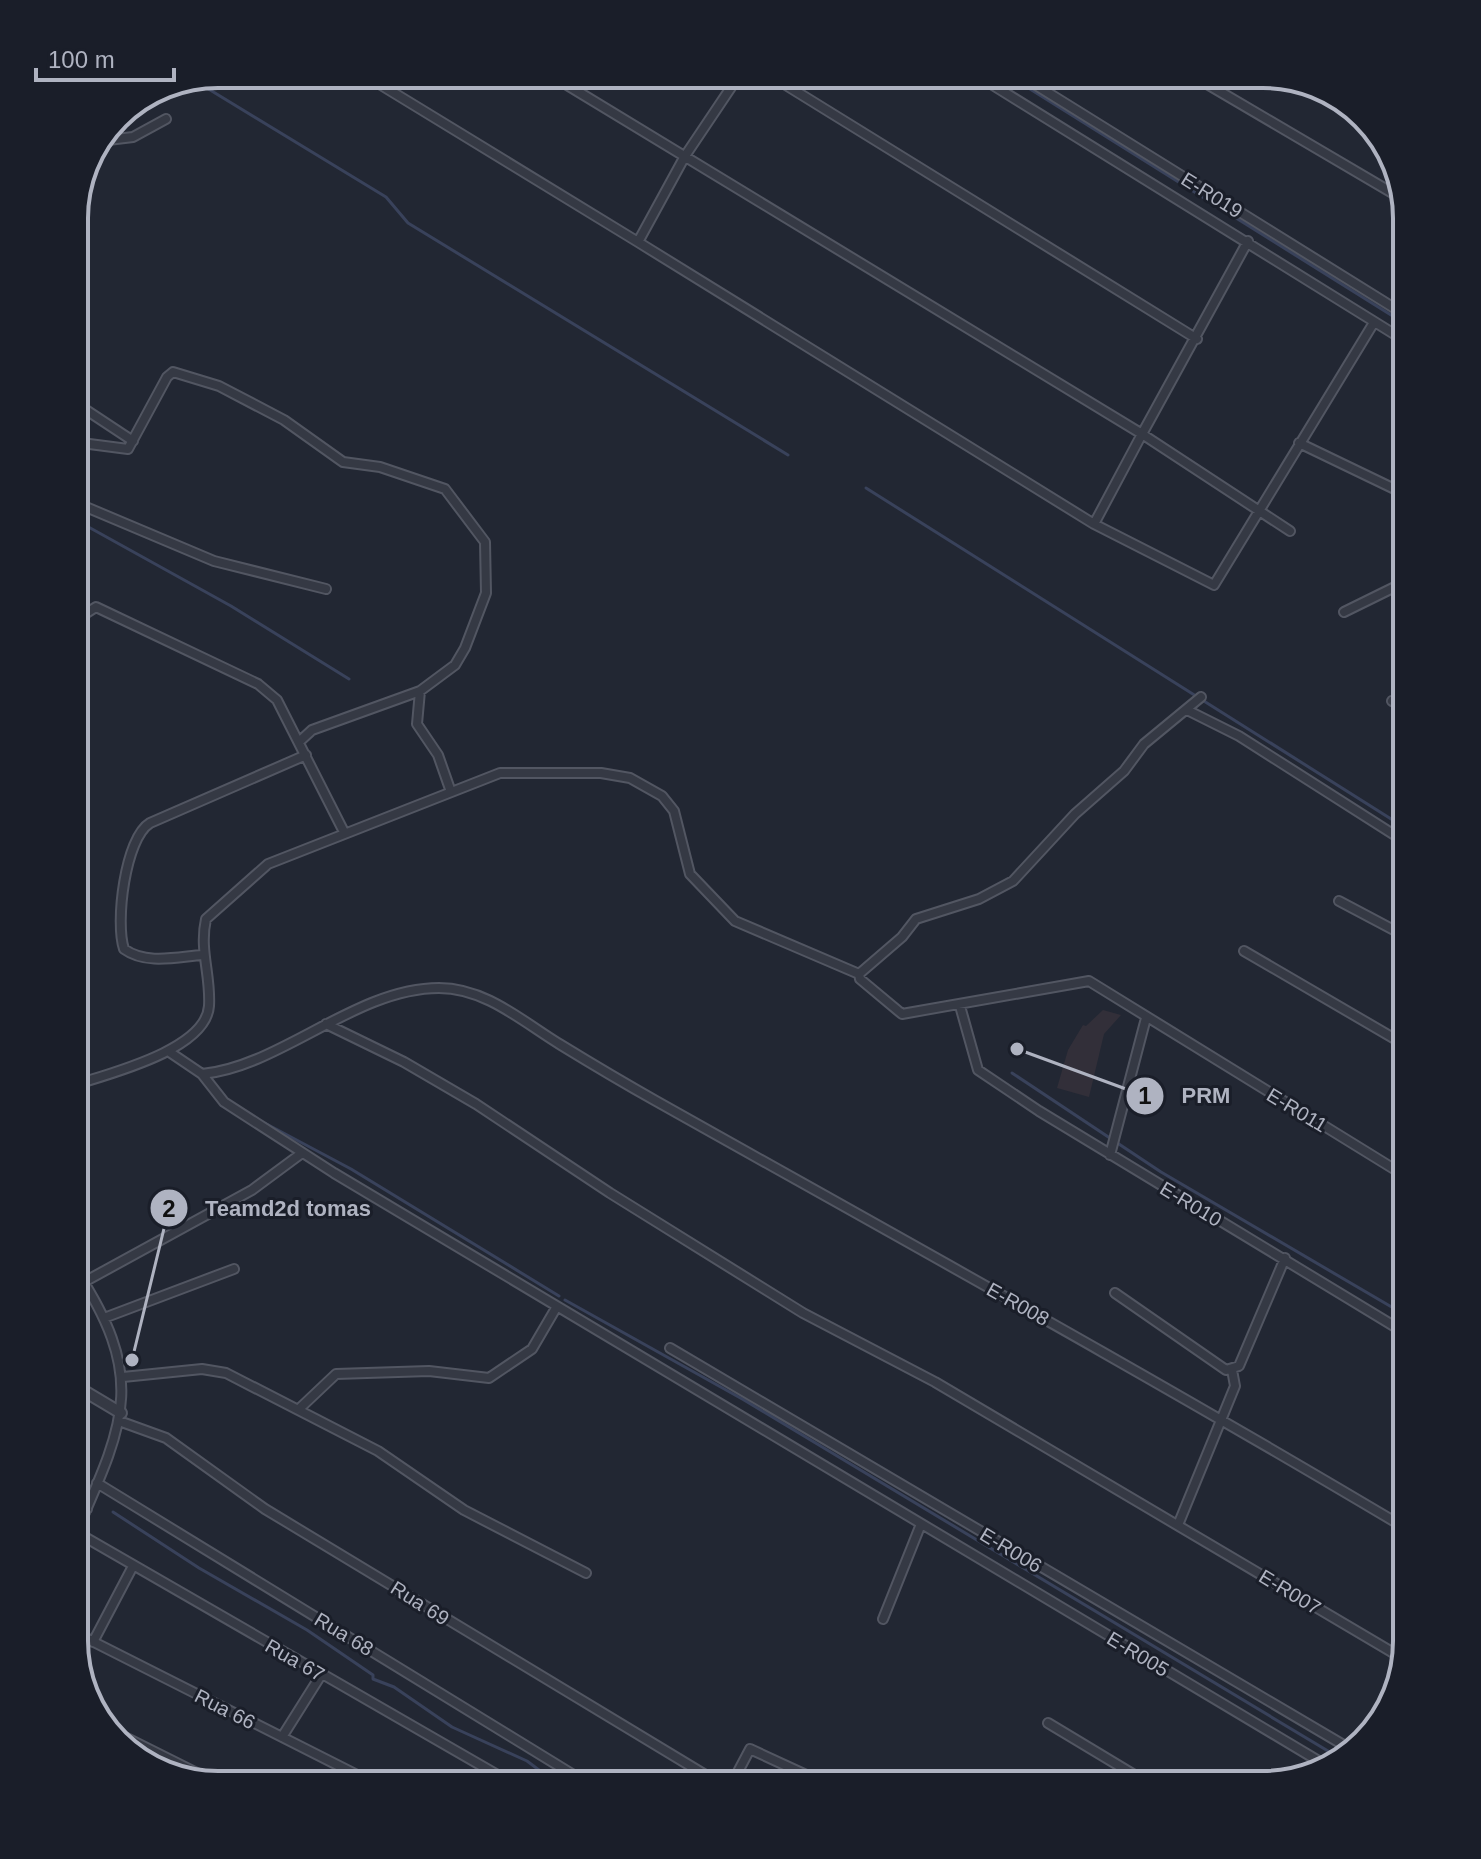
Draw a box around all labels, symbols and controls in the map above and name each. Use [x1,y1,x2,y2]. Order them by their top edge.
scale bar [36,32,174,82]
text: 100 m [48,46,115,73]
street label: E-R019 [1177,168,1247,222]
callout: PRM [1125,1073,1246,1119]
text: 1 [1138,1082,1152,1109]
text: PRM [1182,1083,1230,1108]
street label: E-R011 [1263,1083,1331,1137]
street label: E-R010 [1156,1177,1226,1231]
callout: Teamd2d tomas [149,1185,387,1231]
text: 2 [162,1195,176,1222]
text: Teamd2d tomas [205,1196,371,1221]
street label: E-R008 [983,1278,1053,1330]
street label: E-R006 [976,1523,1046,1577]
street label: E-R007 [1255,1565,1325,1619]
street label: Rua 69 [387,1577,453,1629]
street label: Rua 68 [311,1608,377,1660]
street label: E-R005 [1103,1627,1173,1681]
street label: Rua 67 [262,1634,328,1686]
street label: Rua 66 [191,1685,259,1733]

